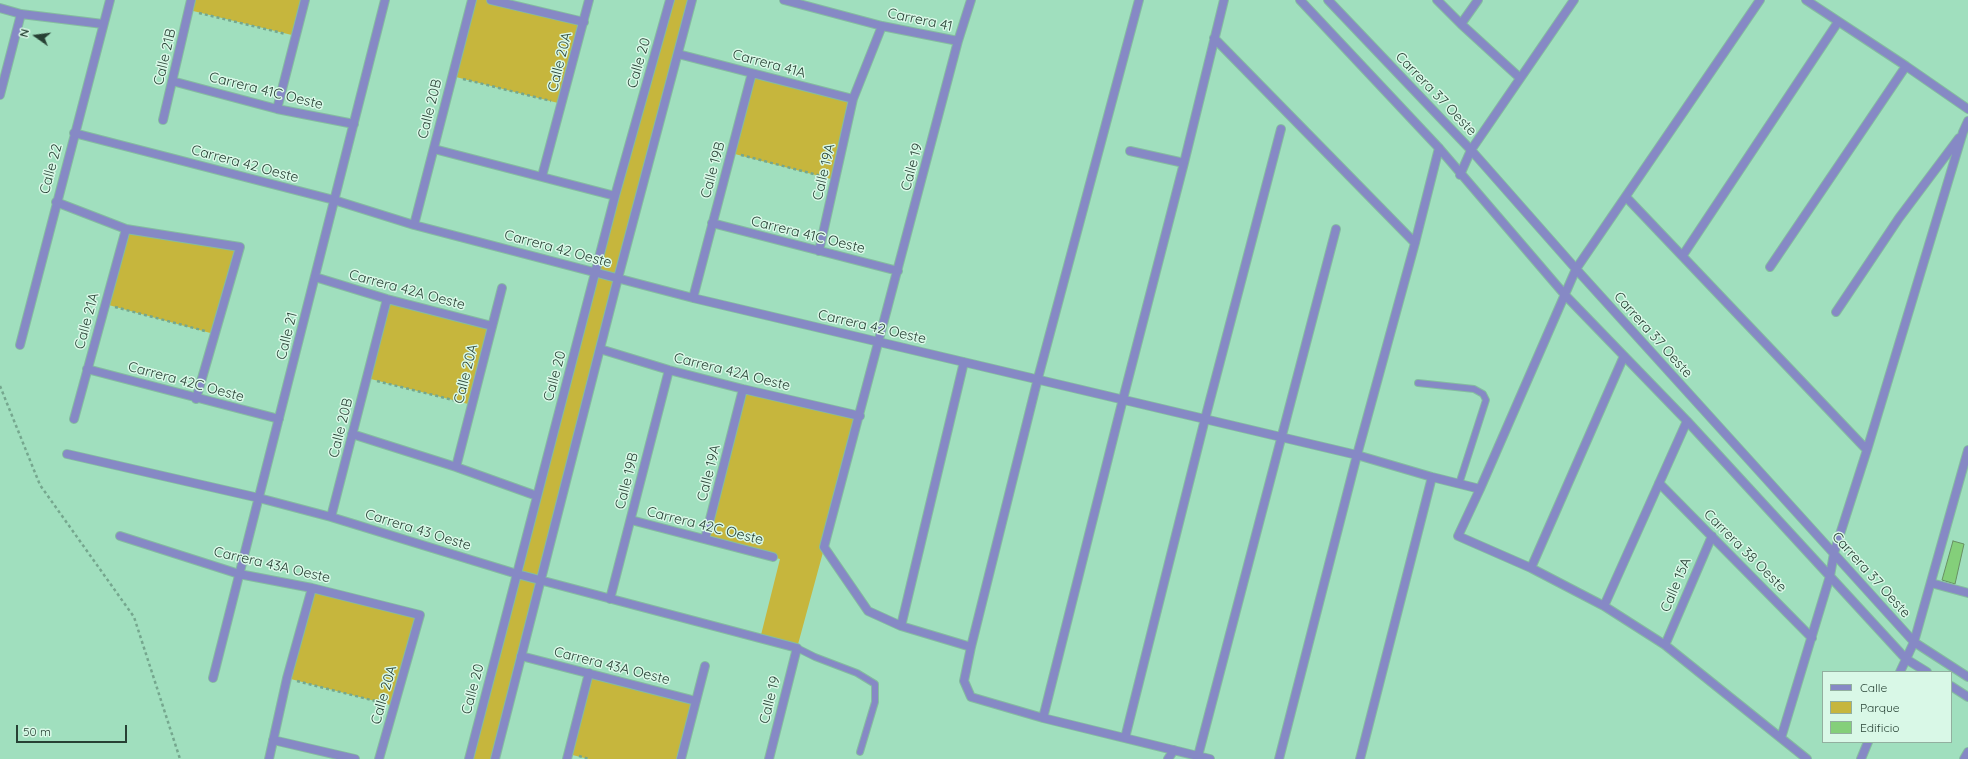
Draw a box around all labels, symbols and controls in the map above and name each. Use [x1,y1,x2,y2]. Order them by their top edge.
street label: Carrera 41 [886,5,954,35]
north arrow [16,16,56,56]
text: N [17,27,32,39]
street label: Calle 21B [150,27,180,87]
street label: Calle 20A [545,31,575,93]
street label: Calle 20 [624,36,654,90]
street label: Carrera 41A [731,46,807,82]
street label: Carrera 37 Oeste [1392,49,1480,139]
street label: Carrera 41C Oeste [207,69,325,113]
street label: Calle 20B [414,77,446,141]
street label: Calle 19B [697,140,729,200]
street label: Calle 19 [898,141,926,193]
street label: Calle 22 [36,142,66,196]
street label: Carrera 42 Oeste [190,142,300,186]
street label: Calle 19A [809,142,839,202]
street label: Carrera 41C Oeste [749,213,867,257]
street label: Carrera 42 Oeste [503,227,613,271]
street label: Carrera 42A Oeste [347,266,467,314]
street label: Carrera 37 Oeste [1610,289,1696,381]
street label: Calle 21A [71,291,103,351]
street label: Carrera 42 Oeste [816,306,928,348]
street label: Calle 21 [273,310,301,362]
street label: Calle 20A [451,343,481,405]
street label: Calle 20 [540,349,570,403]
street label: Carrera 42A Oeste [672,349,792,395]
street label: Carrera 42C Oeste [126,358,246,406]
street label: Calle 20B [325,396,357,460]
street label: Calle 19A [694,443,724,503]
street label: Calle 19B [612,451,642,511]
street label: Carrera 42C Oeste [645,503,765,549]
street label: Carrera 43 Oeste [363,506,473,554]
street label: Carrera 38 Oeste [1700,506,1790,596]
street label: Carrera 37 Oeste [1828,529,1914,621]
street label: Carrera 43A Oeste [212,543,332,587]
street label: Calle 15A [1657,555,1695,615]
street label: Carrera 43A Oeste [552,643,672,689]
street label: Calle 20 [458,662,488,716]
street label: Calle 20A [368,663,400,727]
legend [1822,671,1952,743]
street label: Calle 19 [756,674,784,726]
text: Calle [1860,680,1887,695]
text: Parque [1860,700,1900,715]
scale bar [18,717,129,743]
text: Edificio [1860,720,1900,735]
text: 50 m [23,724,51,739]

